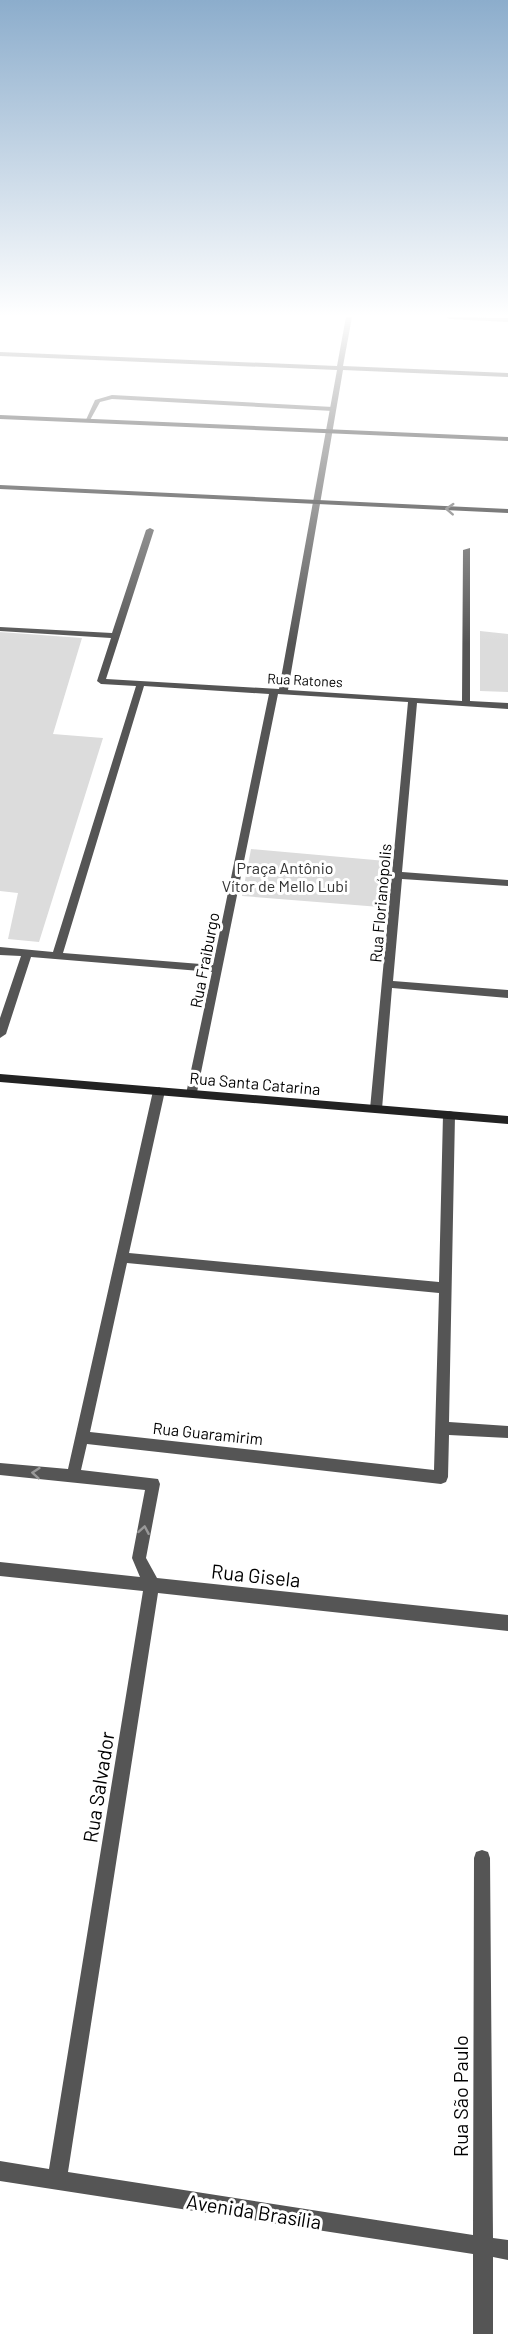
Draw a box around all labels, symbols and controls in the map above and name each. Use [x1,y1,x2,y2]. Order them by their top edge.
one-way arrow [445,502,454,515]
street label: Rua Ratones [267,670,344,690]
street label: Rua Florianópolis [365,843,395,963]
park label: Praça Antônio Vítor de Mello Lubi [222,858,348,895]
street label: Rua Fraiburgo [185,911,223,1009]
street label: Rua Santa Catarina [189,1068,321,1098]
street label: Rua Guaramirim [152,1418,264,1448]
one-way arrow [32,1467,41,1480]
one-way arrow [137,1525,150,1535]
street label: Rua Gisela [210,1558,302,1592]
street label: Rua Salvador [77,1730,119,1844]
street label: Rua São Paulo [448,2035,472,2157]
street label: Avenida Brasília [185,2188,323,2234]

